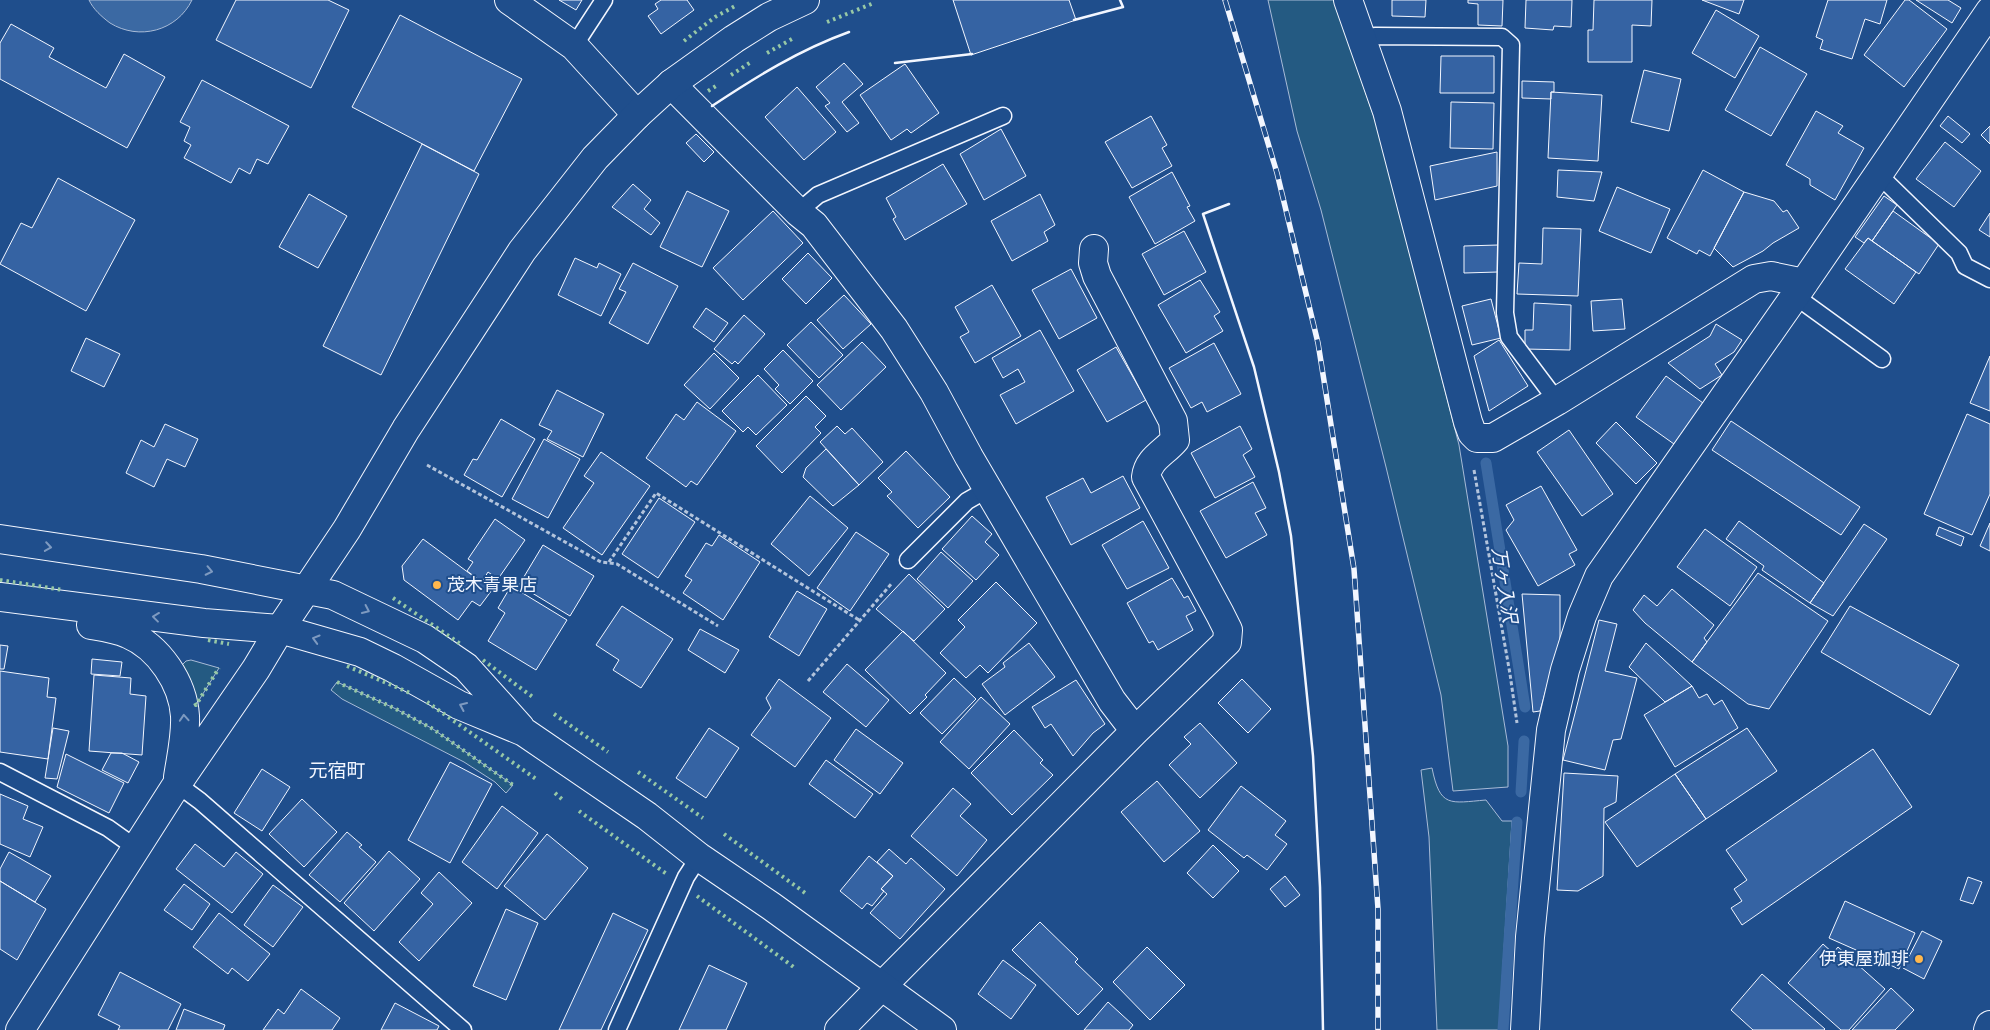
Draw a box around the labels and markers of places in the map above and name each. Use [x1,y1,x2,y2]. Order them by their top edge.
place label: 茂木青果店 [447,574,537,595]
marker: 茂木青果店 [431,579,443,591]
place label: 伊東屋珈琲 [1819,948,1909,969]
marker: 伊東屋珈琲 [1913,953,1925,965]

